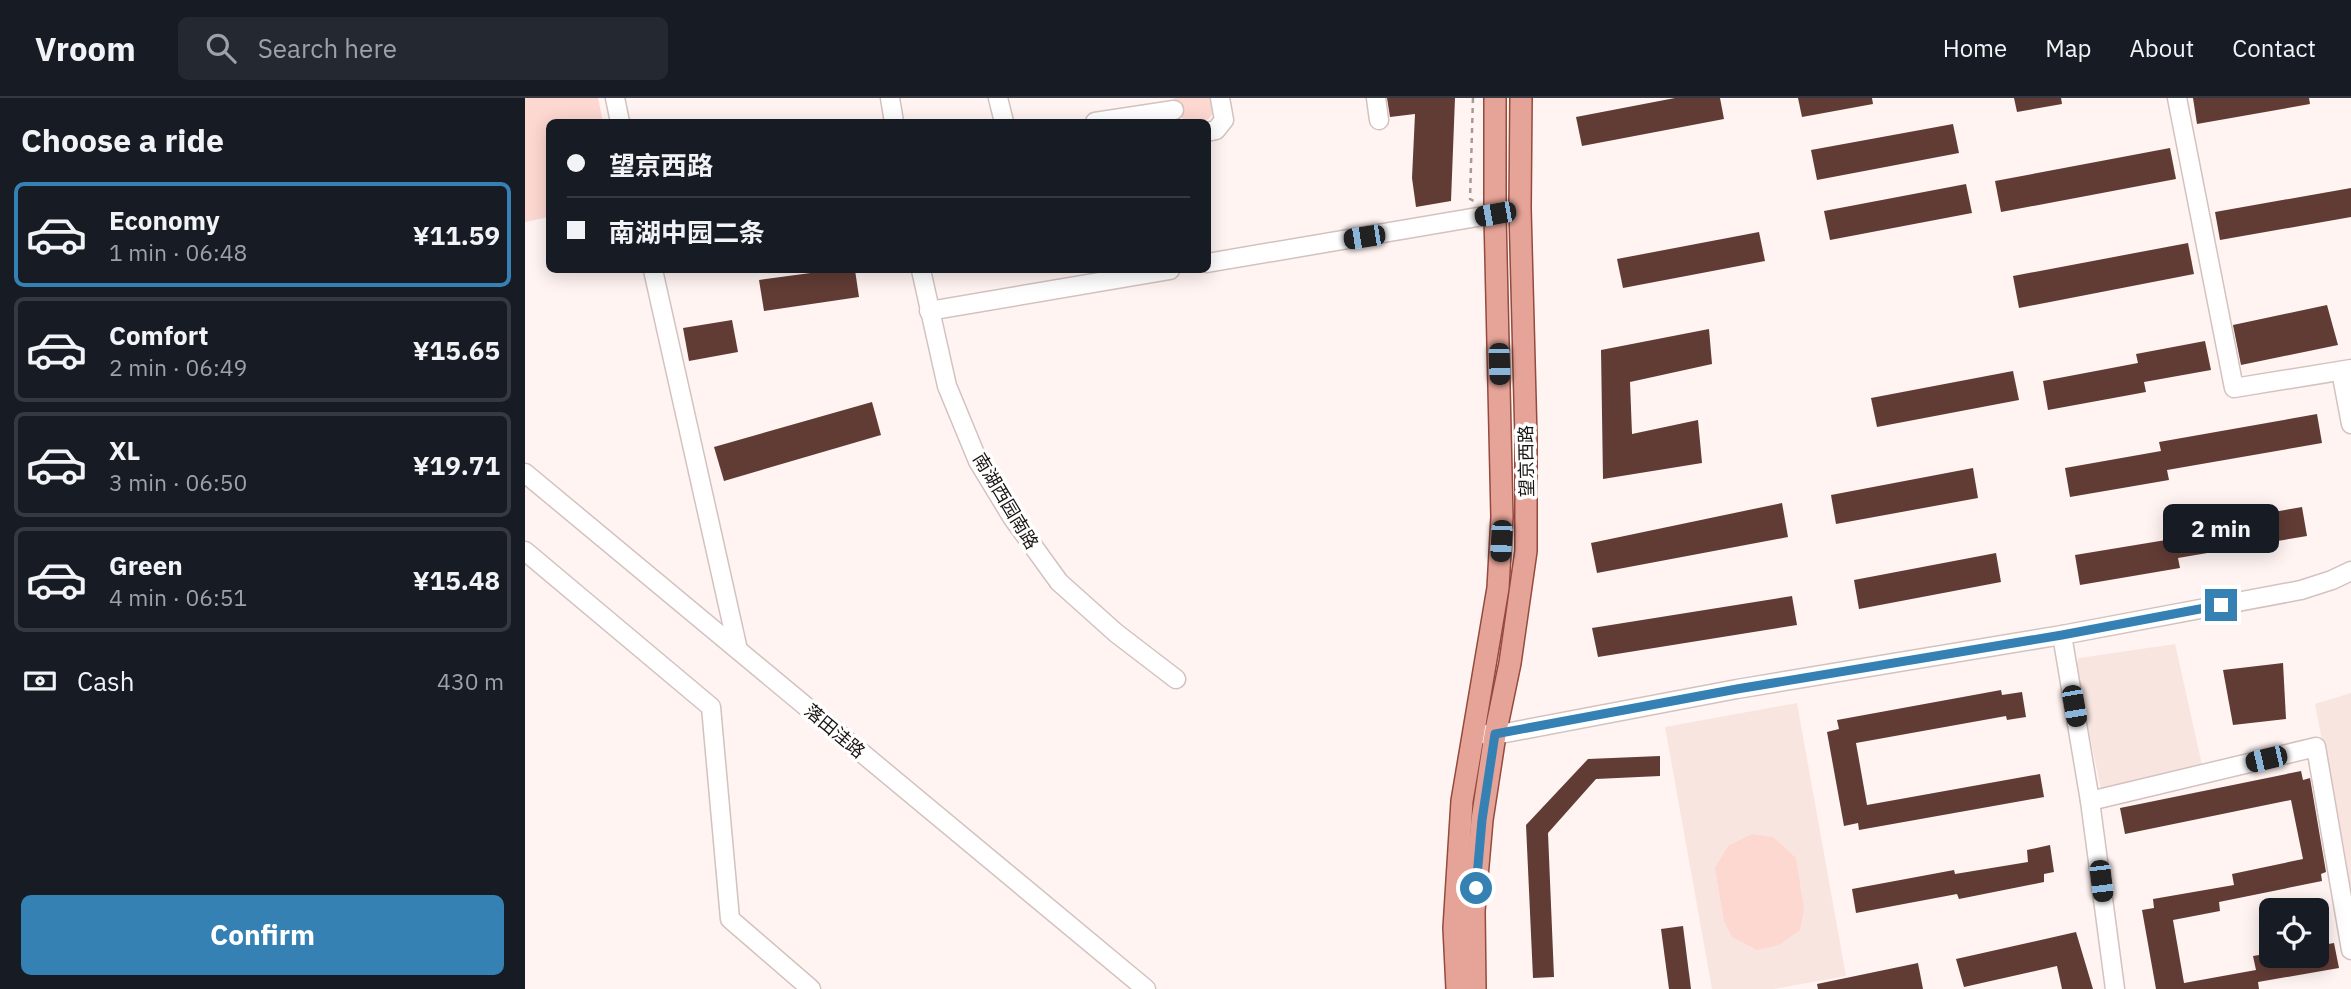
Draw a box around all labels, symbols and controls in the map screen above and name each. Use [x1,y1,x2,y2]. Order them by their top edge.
search box [178,17,668,80]
text: Vroom [35,27,136,70]
icon: search [202,29,240,67]
text: Search here [258,31,397,65]
text: Home [1943,32,2007,64]
text: Map [2045,32,2091,64]
text: About [2129,32,2194,64]
text: Contact [2232,32,2316,64]
text: Choose a ride [21,119,224,161]
text: 望京西路 [609,148,713,182]
car [1473,200,1518,228]
icon: car [25,203,88,266]
text: Economy [109,203,220,237]
text: 南湖中园二条 [609,215,765,249]
text: ¥11.59 [413,218,500,252]
car [1342,223,1387,251]
text: 1 min · 06:48 [109,237,247,267]
icon: car [25,318,88,381]
text: Comfort [109,318,208,352]
text: ¥15.65 [413,333,500,367]
car [1488,343,1511,385]
text: 2 min · 06:49 [109,352,247,382]
street label: 望京西路 [1514,425,1538,497]
icon: car [25,433,88,496]
text: XL [109,433,140,467]
text: ¥19.71 [413,448,500,482]
street label: 南湖西园南路 [968,449,1044,553]
text: 3 min · 06:50 [109,467,247,497]
callout: 2 min [2163,504,2279,552]
text: 2 min [2191,513,2251,543]
car [1490,519,1513,563]
icon: car [25,548,88,611]
text: Green [109,548,183,582]
text: ¥15.48 [413,563,500,597]
text: 4 min · 06:51 [109,582,247,612]
route end [2205,589,2237,621]
icon: cash [21,662,59,700]
text: Cash [77,664,134,698]
text: 430 m [437,666,504,696]
car [2061,683,2088,729]
street label: 落田洼路 [800,699,870,763]
car [2244,744,2289,774]
car [2089,859,2114,903]
route start [1460,872,1492,904]
button: Confirm [21,895,504,975]
map controls [2259,898,2329,968]
button: locate [2259,898,2329,968]

